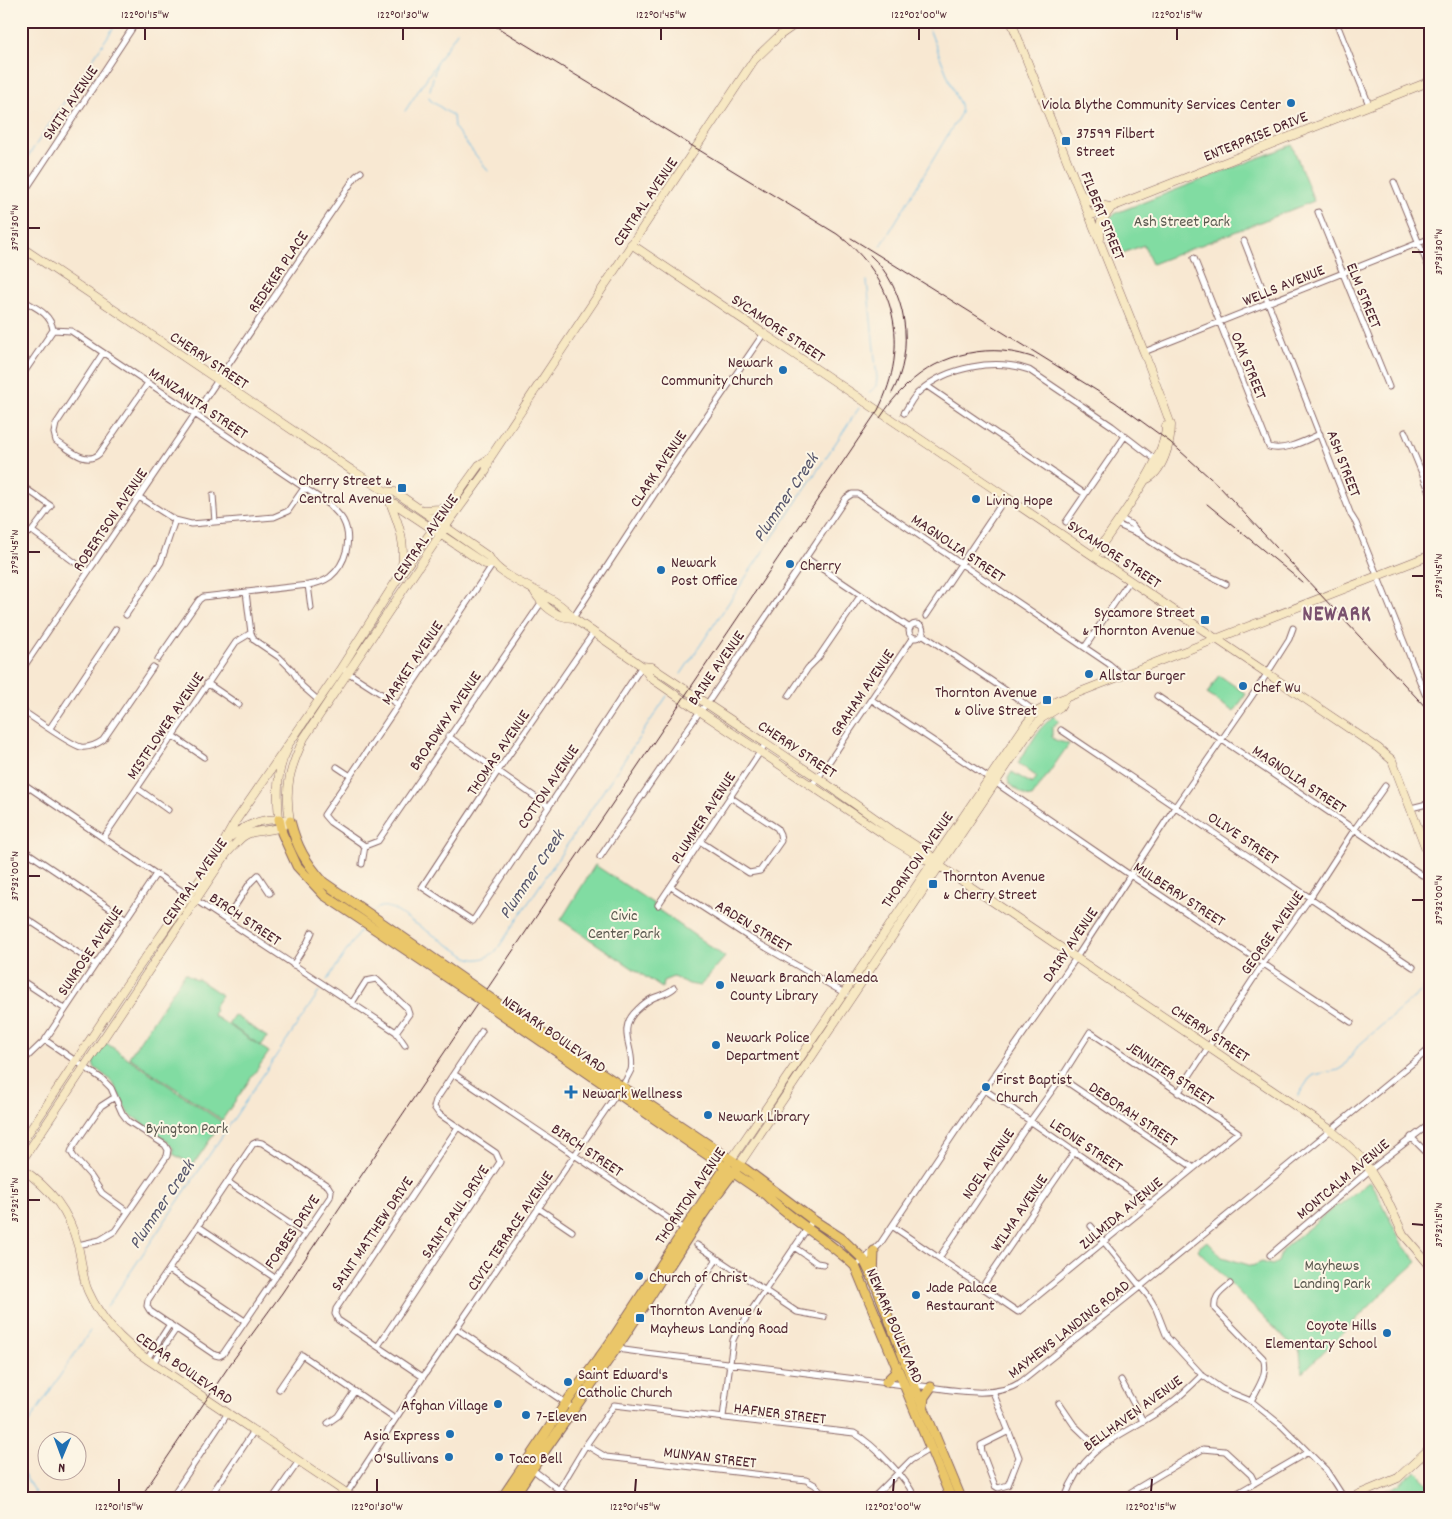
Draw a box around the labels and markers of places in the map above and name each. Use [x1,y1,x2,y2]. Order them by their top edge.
place label: Viola Blythe Community Services Center [1041,94,1281,117]
marker: Viola Blythe Community Services Center [1285,97,1297,109]
place label: 37599 Filbert Street [1076,123,1155,164]
marker: 37599 Filbert Street [1060,135,1072,147]
place label: Newark Community Church [661,352,773,393]
marker: Newark Community Church [777,364,789,376]
place label: Cherry Street & Central Avenue [298,470,392,511]
marker: Cherry Street & Central Avenue [396,482,408,494]
place label: Living Hope [986,490,1053,513]
marker: Living Hope [970,493,982,505]
place label: Newark Post Office [671,552,738,593]
place label: Cherry [800,555,841,578]
marker: Cherry [784,558,796,570]
marker: Newark Post Office [655,564,667,576]
place label: Sycamore Street & Thornton Avenue [1082,602,1195,643]
marker: Sycamore Street & Thornton Avenue [1199,614,1211,626]
place label: Allstar Burger [1099,665,1186,688]
marker: Allstar Burger [1083,668,1095,680]
place label: Chef Wu [1253,677,1301,700]
marker: Chef Wu [1237,680,1249,692]
place label: Thornton Avenue & Olive Street [935,682,1037,723]
marker: Thornton Avenue & Olive Street [1041,694,1053,706]
place label: Thornton Avenue & Cherry Street [943,866,1045,907]
marker: Thornton Avenue & Cherry Street [927,878,939,890]
place label: Newark Branch Alameda County Library [730,967,878,1008]
marker: Newark Branch Alameda County Library [714,979,726,991]
place label: Newark Police Department [726,1027,810,1068]
marker: Newark Police Department [710,1039,722,1051]
place label: First Baptist Church [996,1069,1072,1110]
marker: First Baptist Church [980,1081,992,1093]
place label: Newark Wellness [582,1083,683,1106]
marker: Newark Wellness [564,1085,578,1099]
place label: Newark Library [718,1106,810,1129]
marker: Newark Library [702,1109,714,1121]
place label: Church of Christ [649,1267,748,1290]
marker: Church of Christ [633,1270,645,1282]
place label: Jade Palace Restaurant [926,1277,997,1318]
marker: Jade Palace Restaurant [910,1289,922,1301]
place label: Thornton Avenue & Mayhews Landing Road [650,1300,788,1341]
marker: Thornton Avenue & Mayhews Landing Road [634,1312,646,1324]
place label: Coyote Hills Elementary School [1265,1315,1377,1356]
marker: Coyote Hills Elementary School [1381,1327,1393,1339]
place label: Saint Edward's Catholic Church [578,1364,672,1405]
marker: Saint Edward's Catholic Church [562,1376,574,1388]
place label: Afghan Village [401,1395,488,1418]
marker: Afghan Village [492,1398,504,1410]
place label: 7-Eleven [536,1406,587,1429]
marker: 7-Eleven [520,1409,532,1421]
place label: Asia Express [363,1425,440,1448]
marker: Asia Express [444,1428,456,1440]
place label: O'Sullivans [374,1448,439,1471]
place label: Taco Bell [509,1448,563,1471]
marker: O'Sullivans [443,1451,455,1463]
marker: Taco Bell [493,1451,505,1463]

